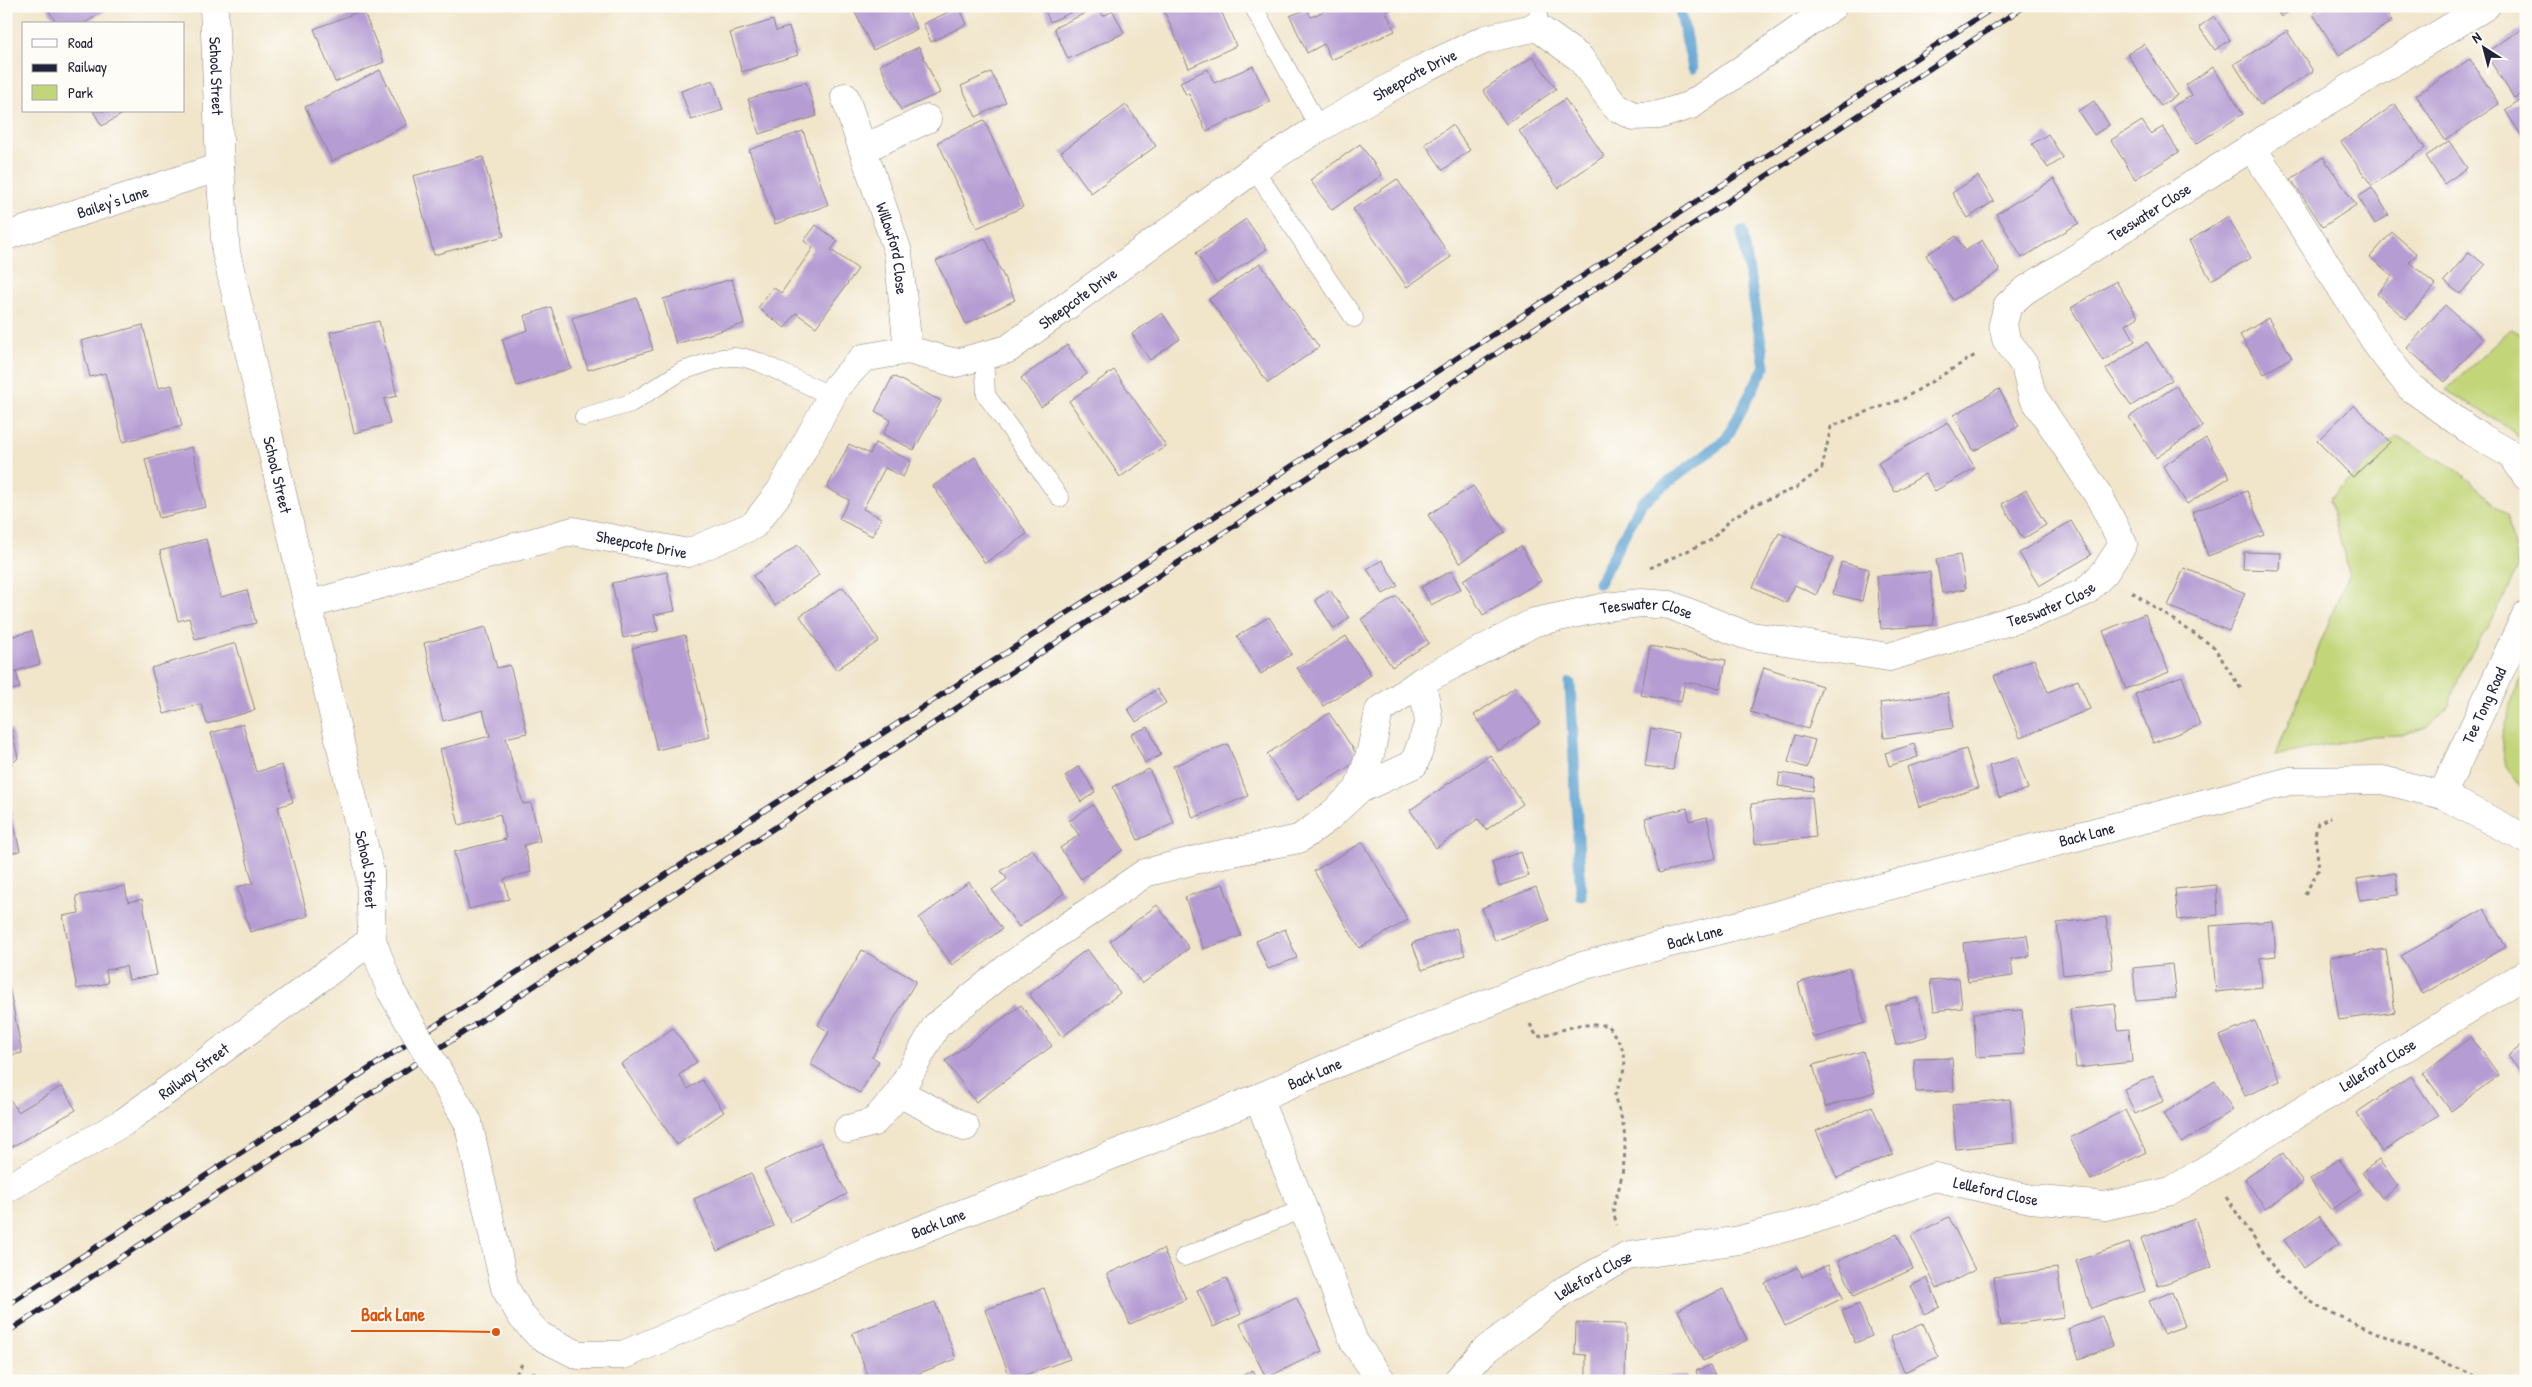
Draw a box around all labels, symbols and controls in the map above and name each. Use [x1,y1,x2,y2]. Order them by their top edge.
legend [22,22,185,112]
north arrow [2460,22,2510,72]
text: N [2467,27,2485,47]
text: Road [68,32,93,53]
street label: School Street [204,36,229,116]
street label: Sheepcote Drive [1369,43,1461,106]
text: Railway [68,56,107,77]
text: Park [68,82,93,103]
street label: Teeswater Close [2104,177,2195,246]
street label: Bailey's Lane [74,180,152,223]
street label: Willowford Close [871,199,913,296]
street label: Sheepcote Drive [1034,262,1122,334]
street label: School Street [258,434,297,516]
street label: Sheepcote Drive [594,525,690,564]
street label: Teeswater Close [2004,576,2101,632]
street label: Teeswater Close [1598,592,1697,624]
street label: Tee Tong Road [2457,663,2511,747]
street label: Back Lane [2056,816,2118,852]
street label: School Street [350,829,382,909]
street label: Back Lane [1665,919,1726,954]
street label: Lelleford Close [2335,1033,2420,1097]
street label: Railway Street [154,1037,234,1104]
street label: Back Lane [1284,1052,1345,1095]
street label: Lelleford Close [1952,1171,2040,1211]
street label: Back Lane [908,1202,969,1244]
street label: Lelleford Close [1550,1245,1634,1305]
callout: Back Lane [351,1298,435,1331]
text: Back Lane [361,1302,426,1327]

